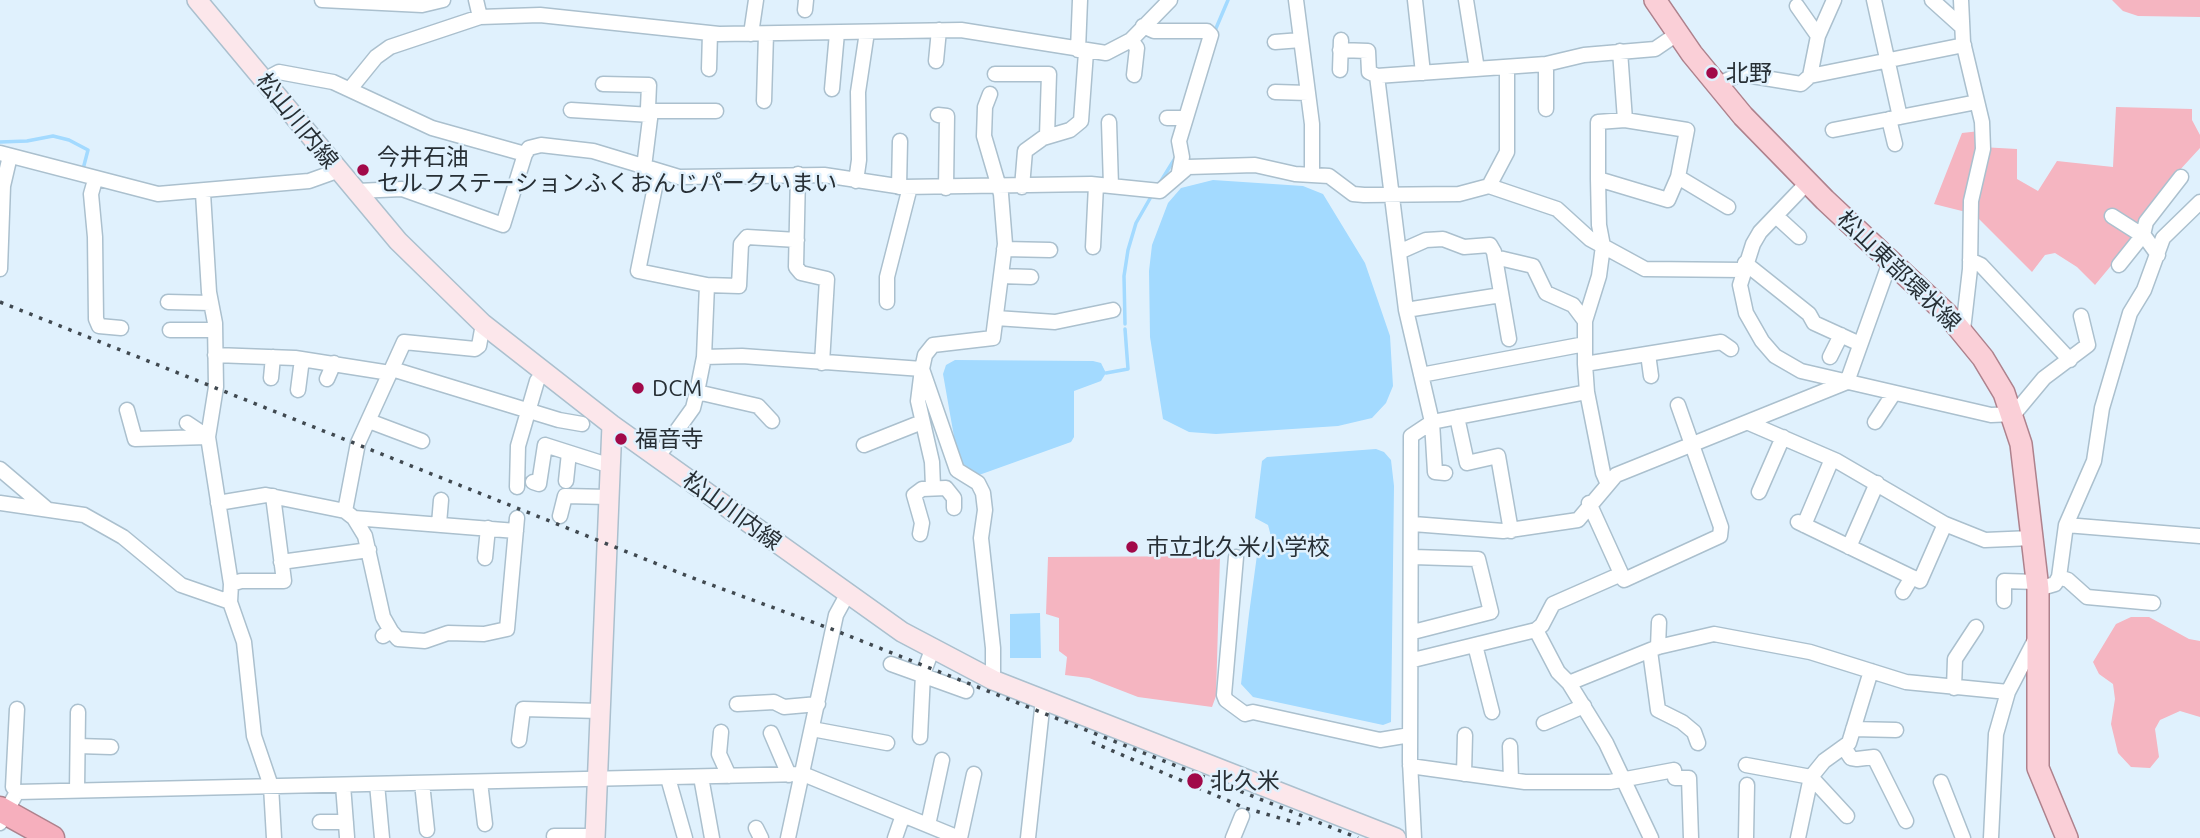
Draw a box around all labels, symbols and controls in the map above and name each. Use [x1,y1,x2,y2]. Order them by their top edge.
place label: 北野 [1726,59,1772,87]
marker: 北野 [1704,65,1720,81]
street label: 松山川内線 [250,68,344,174]
place label: 今井石油 セルフステーションふくおんじパークいまい [377,143,837,197]
marker: 今井石油 セルフステーションふくおんじパークいまい [355,162,371,178]
street label: 松山東部環状線 [1832,205,1966,337]
place label: DCM [652,374,702,402]
marker: DCM [630,380,646,396]
place label: 福音寺 [635,425,704,453]
marker: 福音寺 [613,431,629,447]
street label: 松山川内線 [677,466,787,556]
place label: 市立北久米小学校 [1146,533,1330,561]
marker: 市立北久米小学校 [1124,539,1140,555]
place label: 北久米 [1211,767,1280,795]
marker: 北久米 [1185,771,1205,791]

